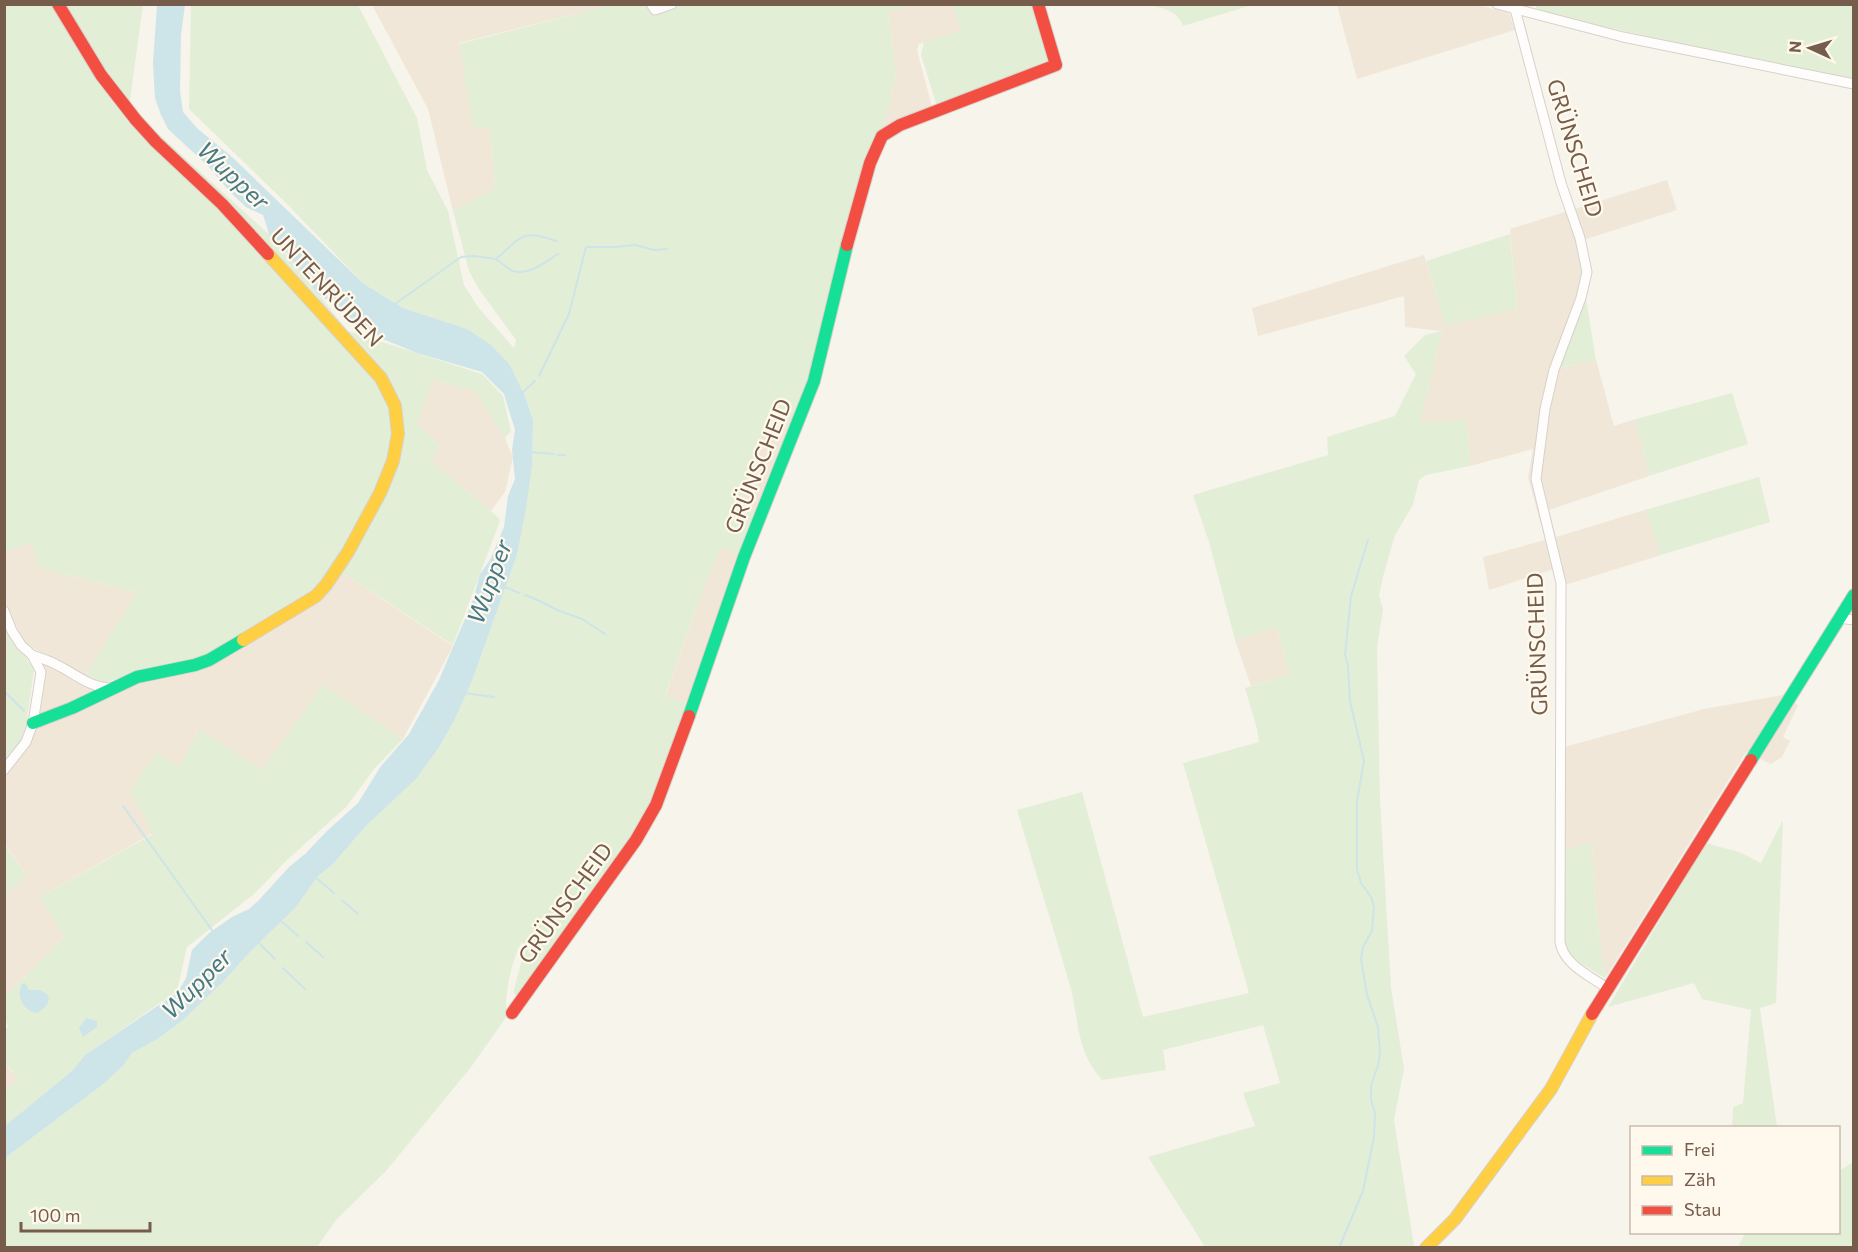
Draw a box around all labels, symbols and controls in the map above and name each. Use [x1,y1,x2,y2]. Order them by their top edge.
north arrow [1780,18,1840,78]
text: N [1785,40,1804,54]
street label: GRÜNSCHEID [1542,76,1609,220]
water label: Wupper [192,135,277,216]
street label: UNTENRÜDEN [265,222,389,352]
street label: GRÜNSCHEID [718,394,797,537]
water label: Wupper [460,534,518,627]
street label: GRÜNSCHEID [1521,572,1552,716]
street label: GRÜNSCHEID [512,837,618,968]
water label: Wupper [155,941,238,1024]
legend [1630,1126,1840,1234]
text: Frei [1684,1138,1715,1160]
text: Zäh [1684,1168,1716,1190]
scale bar [21,1195,150,1233]
text: Stau [1684,1198,1721,1220]
text: 100 m [30,1204,80,1226]

